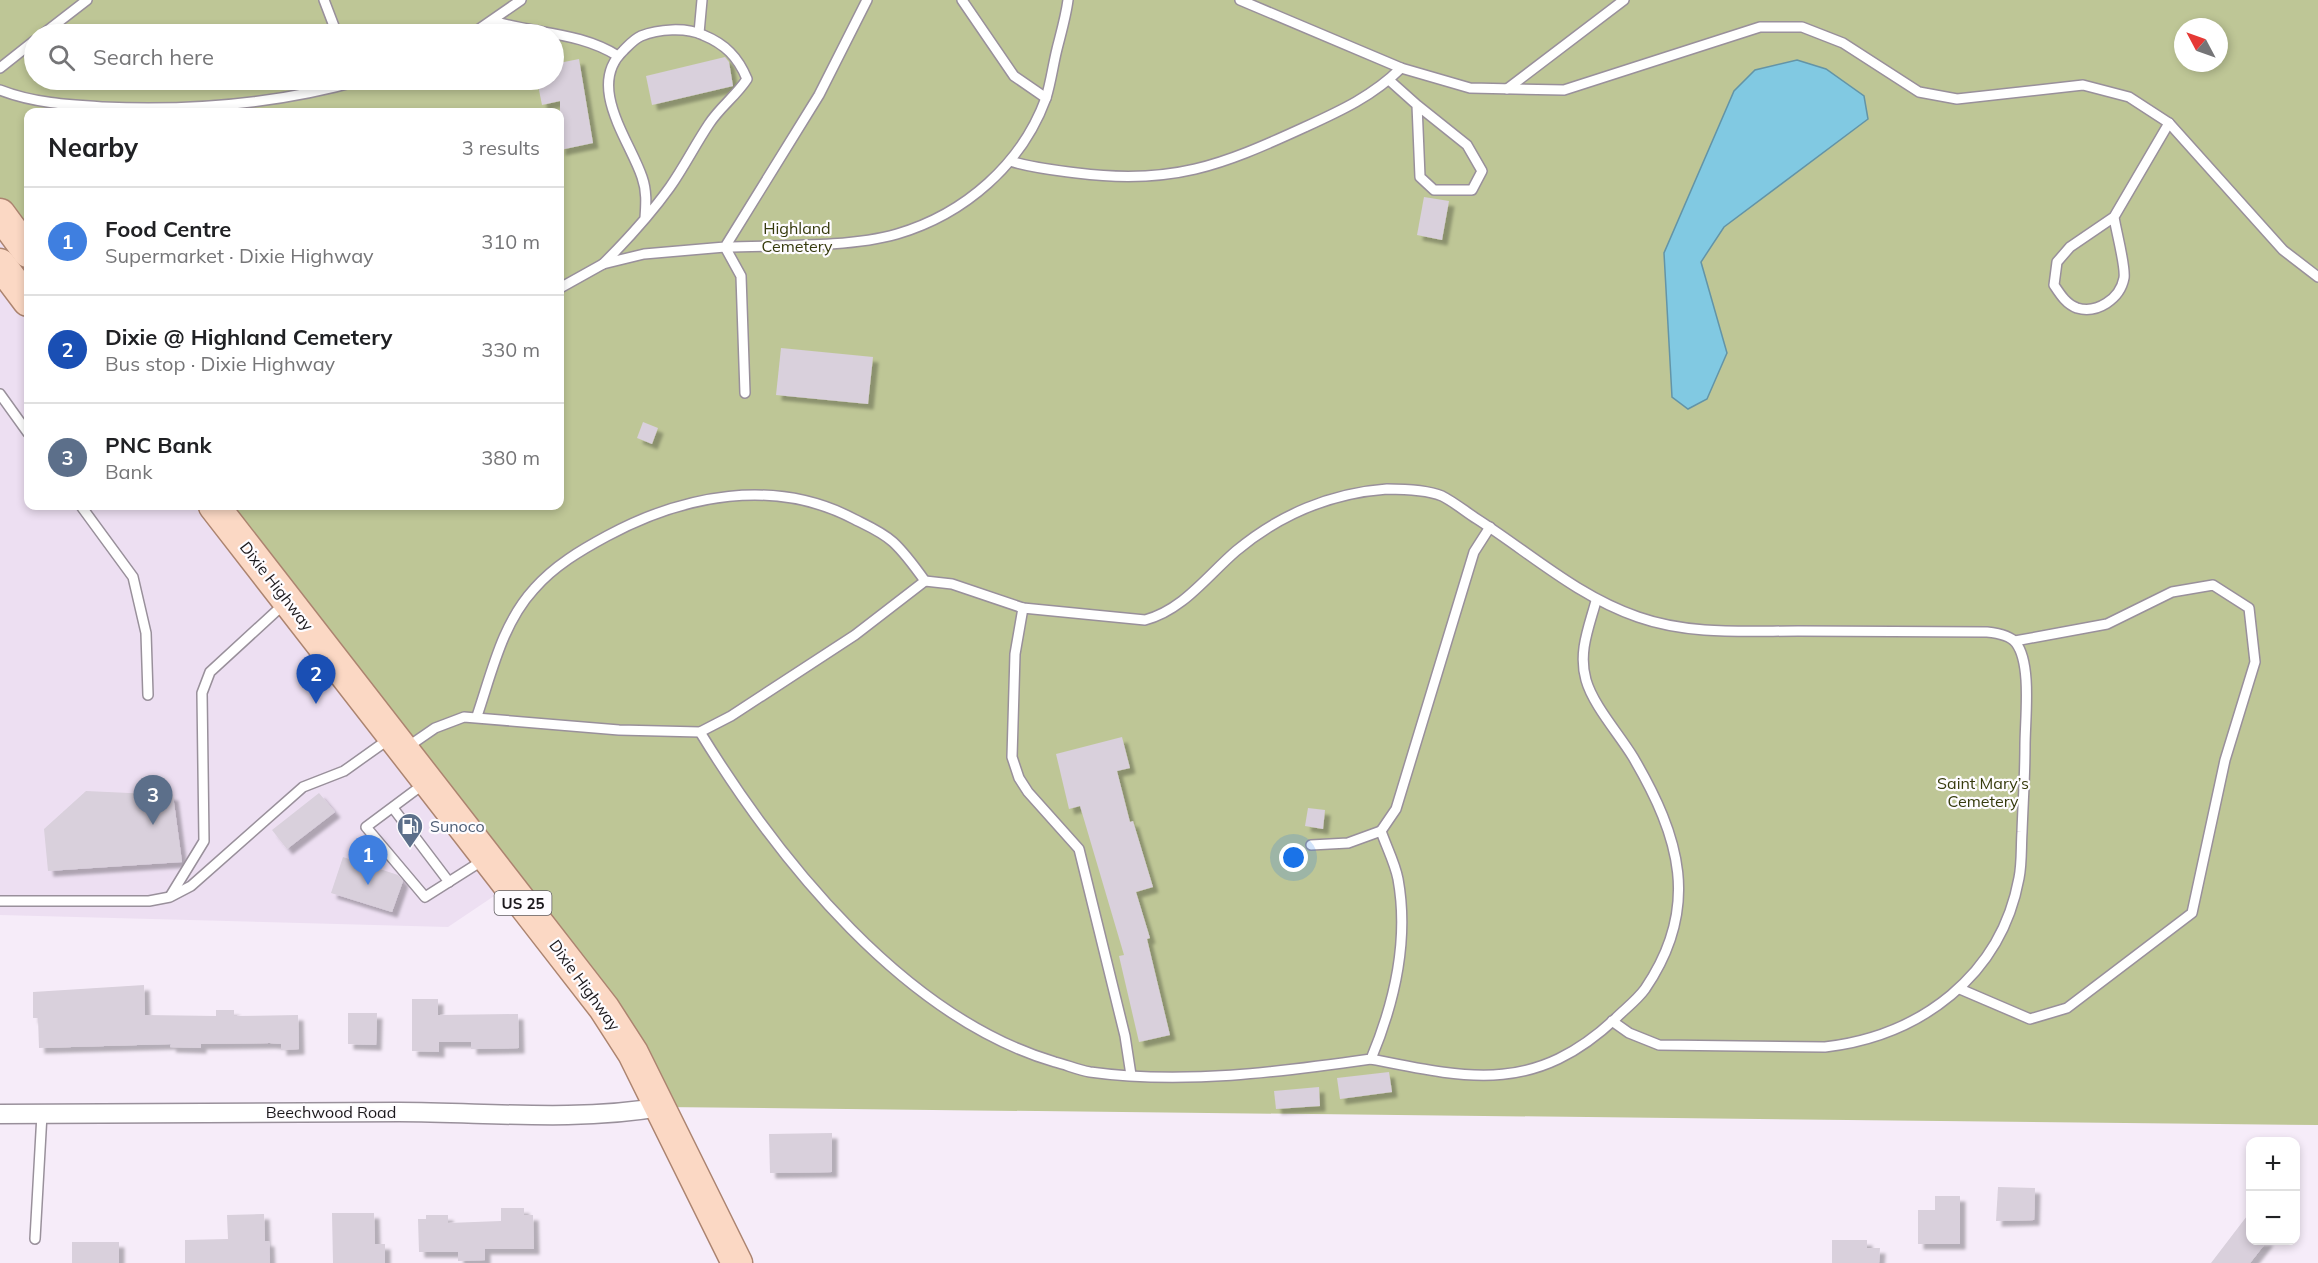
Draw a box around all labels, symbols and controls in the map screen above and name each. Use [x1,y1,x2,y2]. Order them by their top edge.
north arrow [2174,18,2228,72]
search box [24,24,564,90]
icon: search [45,41,78,74]
text: Search here [93,43,214,71]
text: Nearby [48,131,138,164]
text: 3 results [462,135,540,160]
text: Food Centre [105,215,231,243]
park label: Highland Cemetery [762,218,833,256]
text: 1 [62,229,74,254]
text: 310 m [481,229,540,254]
text: Supermarket · Dixie Highway [105,243,374,268]
text: Dixie @ Highland Cemetery [105,323,392,351]
text: 2 [62,337,74,362]
text: 330 m [481,337,540,362]
text: Bus stop · Dixie Highway [105,351,335,376]
text: PNC Bank [105,431,212,459]
text: 3 [62,445,74,470]
text: 380 m [481,445,540,470]
text: Bank [105,459,153,484]
street label: Dixie Highway [236,537,318,635]
pin: 2 [296,654,336,704]
park label: Saint Mary’s Cemetery [1937,773,2029,811]
pin: 3 [134,776,172,825]
fuel station icon: Sunoco [395,811,425,849]
place label: Sunoco [430,816,485,836]
pin: 1 [348,836,388,885]
your location [1279,843,1308,872]
road number: US 25 [494,891,552,915]
street label: Dixie Highway [545,936,625,1035]
street label: Beechwood Road [266,1102,396,1122]
map controls [2246,1137,2300,1245]
button: + [2246,1137,2300,1191]
button: − [2246,1191,2300,1245]

